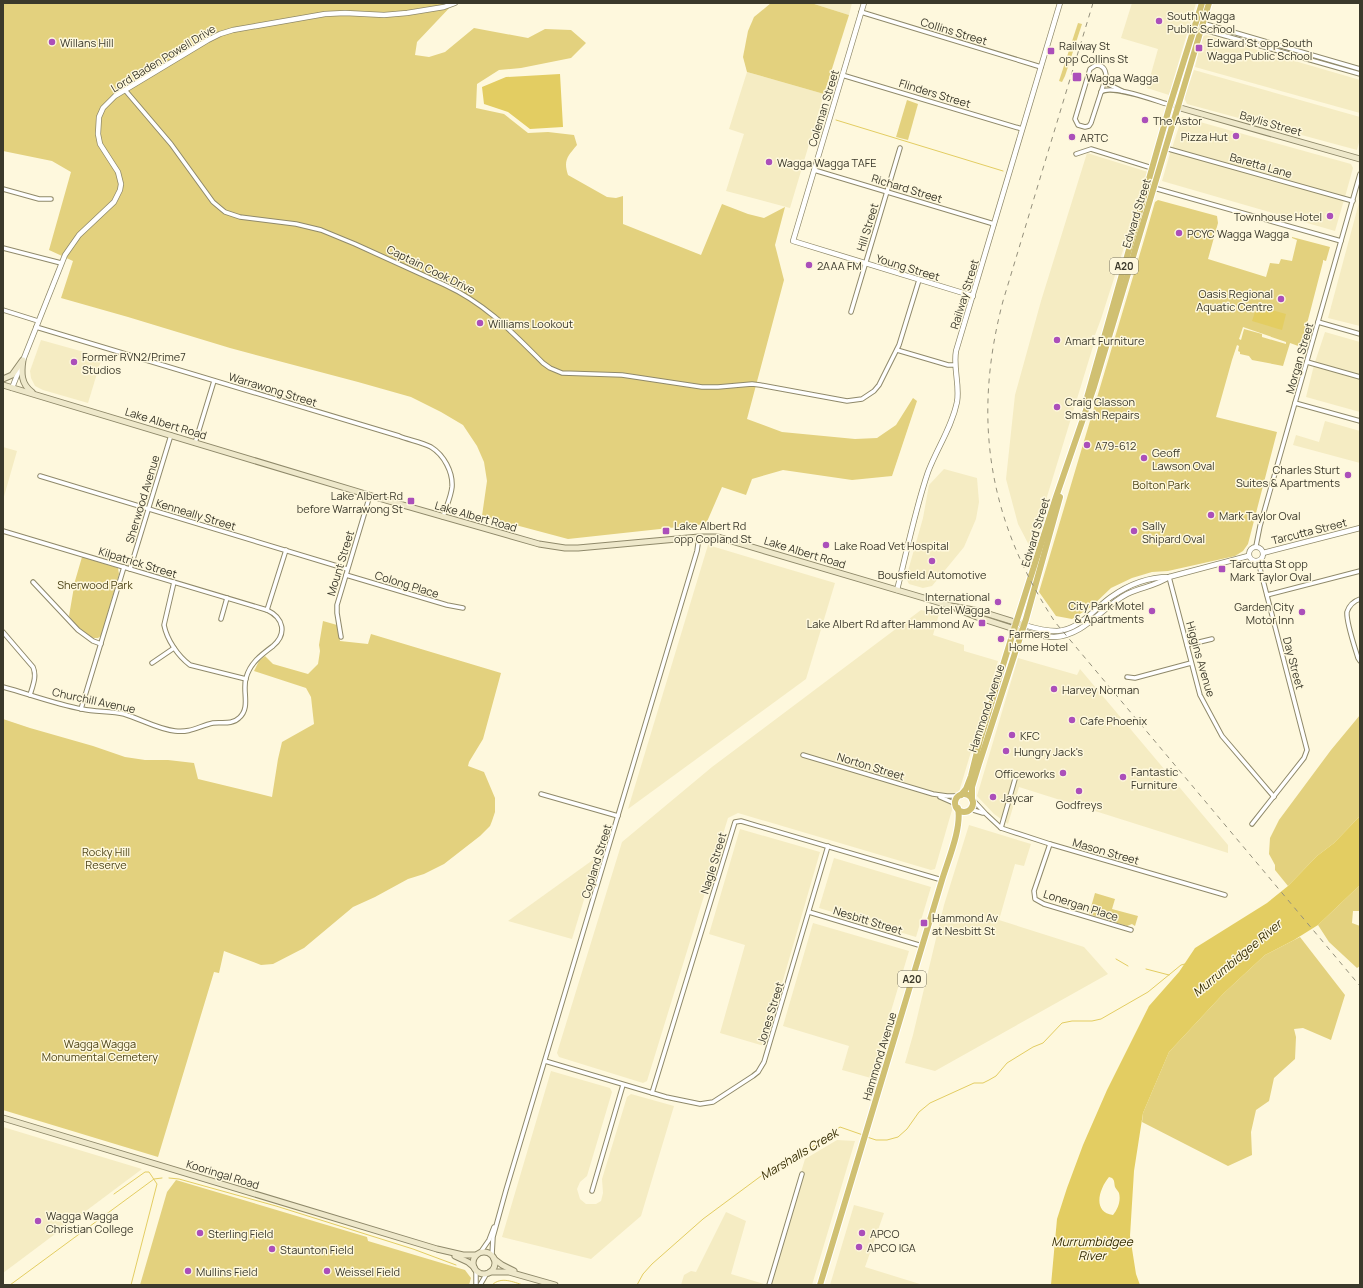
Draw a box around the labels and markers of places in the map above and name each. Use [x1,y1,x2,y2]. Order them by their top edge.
place label: South Wagga Public School [1167,8,1235,36]
marker: South Wagga Public School [1154,16,1164,26]
place label: Willans Hill [60,35,114,50]
place label: Edward St opp South Wagga Public School [1207,35,1312,63]
marker: Willans Hill [47,37,57,47]
place label: Railway St opp Collins St [1059,38,1129,66]
marker: Edward St opp South Wagga Public School [1194,43,1204,53]
marker: Railway St opp Collins St [1046,46,1056,56]
place label: Wagga Wagga [1086,70,1158,85]
marker: Wagga Wagga [1071,71,1083,83]
place label: The Astor [1153,113,1202,128]
marker: The Astor [1140,115,1150,125]
place label: Pizza Hut [1181,129,1228,144]
place label: ARTC [1080,130,1108,145]
marker: Pizza Hut [1231,131,1241,141]
marker: ARTC [1067,132,1077,142]
place label: Wagga Wagga TAFE [777,155,877,170]
marker: Wagga Wagga TAFE [764,157,774,167]
place label: Townhouse Hotel [1234,209,1322,224]
marker: Townhouse Hotel [1325,211,1335,221]
place label: PCYC Wagga Wagga [1187,226,1289,241]
marker: PCYC Wagga Wagga [1174,228,1184,238]
place label: 2AAA FM [817,258,862,273]
marker: 2AAA FM [804,260,814,270]
place label: Oasis Regional Aquatic Centre [1196,286,1274,314]
marker: Oasis Regional Aquatic Centre [1276,294,1286,304]
place label: Williams Lookout [488,316,573,331]
marker: Williams Lookout [475,318,485,328]
place label: Amart Furniture [1065,333,1145,348]
marker: Amart Furniture [1052,335,1062,345]
place label: Former RVN2/Prime7 Studios [82,349,186,377]
marker: Former RVN2/Prime7 Studios [69,357,79,367]
place label: Craig Glasson Smash Repairs [1065,394,1140,422]
marker: Craig Glasson Smash Repairs [1052,402,1062,412]
place label: A79-612 [1095,438,1136,453]
marker: A79-612 [1082,440,1092,450]
place label: Geoff Lawson Oval [1152,445,1215,473]
marker: Geoff Lawson Oval [1139,453,1149,463]
place label: Charles Sturt Suites & Apartments [1236,462,1340,490]
marker: Charles Sturt Suites & Apartments [1343,470,1353,480]
place label: Lake Albert Rd before Warrawong St [297,488,403,516]
marker: Lake Albert Rd before Warrawong St [406,496,416,506]
place label: Mark Taylor Oval [1219,508,1301,523]
marker: Mark Taylor Oval [1206,510,1216,520]
place label: Lake Albert Rd opp Copland St [674,518,752,546]
place label: Sally Shipard Oval [1142,518,1205,546]
marker: Lake Albert Rd opp Copland St [661,526,671,536]
marker: Sally Shipard Oval [1129,526,1139,536]
place label: Lake Road Vet Hospital [834,538,949,553]
marker: Lake Road Vet Hospital [821,540,831,550]
marker: Bousfield Automotive [927,556,937,566]
place label: Tarcutta St opp Mark Taylor Oval [1230,556,1312,584]
marker: Tarcutta St opp Mark Taylor Oval [1217,564,1227,574]
place label: Bousfield Automotive [878,567,987,582]
place label: International Hotel Wagga [925,589,990,617]
marker: International Hotel Wagga [993,597,1003,607]
place label: City Park Motel & Apartments [1068,598,1144,626]
place label: Garden City Motor Inn [1234,599,1294,627]
marker: City Park Motel & Apartments [1147,606,1157,616]
marker: Garden City Motor Inn [1297,607,1307,617]
place label: Lake Albert Rd after Hammond Av [807,616,974,631]
marker: Lake Albert Rd after Hammond Av [977,618,987,628]
place label: Farmers Home Hotel [1009,626,1068,654]
marker: Farmers Home Hotel [996,634,1006,644]
place label: Harvey Norman [1062,682,1139,697]
marker: Harvey Norman [1049,684,1059,694]
place label: Cafe Phoenix [1080,713,1147,728]
marker: Cafe Phoenix [1067,715,1077,725]
place label: KFC [1020,728,1040,743]
marker: KFC [1007,730,1017,740]
place label: Hungry Jack's [1014,744,1083,759]
marker: Hungry Jack's [1001,746,1011,756]
place label: Fantastic Furniture [1131,764,1178,792]
place label: Officeworks [995,766,1055,781]
marker: Officeworks [1058,768,1068,778]
marker: Fantastic Furniture [1118,772,1128,782]
marker: Godfreys [1074,786,1084,796]
place label: Jaycar [1001,790,1034,805]
marker: Jaycar [988,792,998,802]
place label: Godfreys [1056,797,1102,812]
place label: Hammond Av at Nesbitt St [932,910,999,938]
marker: Hammond Av at Nesbitt St [919,918,929,928]
place label: Wagga Wagga Christian College [46,1208,134,1236]
marker: Wagga Wagga Christian College [33,1216,43,1226]
place label: Sterling Field [208,1226,273,1241]
place label: APCO [870,1226,899,1241]
marker: Sterling Field [195,1228,205,1238]
marker: APCO [857,1228,867,1238]
place label: APCO IGA [867,1240,916,1255]
place label: Staunton Field [280,1242,353,1257]
marker: APCO IGA [854,1242,864,1252]
marker: Staunton Field [267,1244,277,1254]
place label: Mullins Field [196,1264,258,1279]
place label: Weissel Field [335,1264,400,1279]
marker: Mullins Field [183,1266,193,1276]
marker: Weissel Field [322,1266,332,1276]

